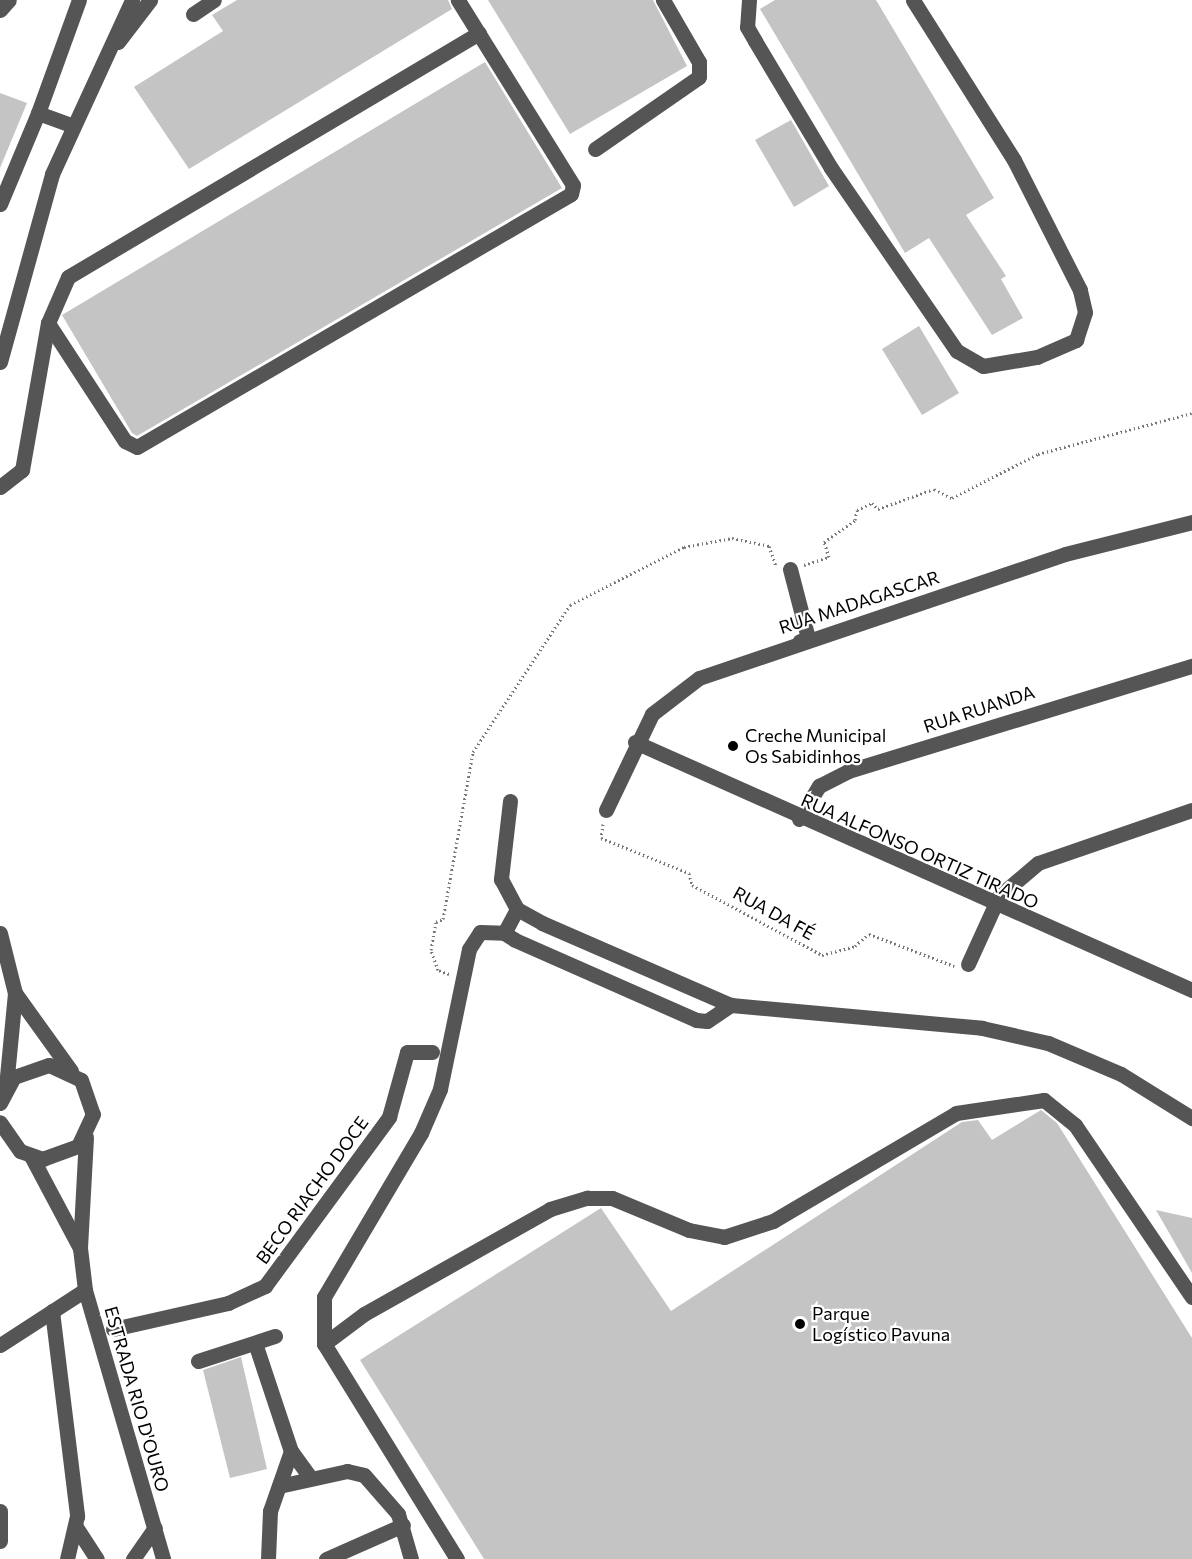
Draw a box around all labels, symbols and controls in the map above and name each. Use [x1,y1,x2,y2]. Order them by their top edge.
street label: RUA MADAGASCAR [776,566,942,638]
street label: RUA RUANDA [921,681,1037,737]
place label: Creche Municipal Os Sabidinhos [745,725,886,768]
marker: Creche Municipal Os Sabidinhos [726,739,740,753]
street label: RUA ALFONSO ORTIZ TIRADO [798,789,1042,913]
street label: RUA DA FÉ [730,882,818,944]
street label: BECO RIACHO DOCE [251,1112,373,1268]
place label: Parque Logístico Pavuna [812,1303,950,1346]
street label: ESTRADA RIO D'OURO [100,1304,174,1494]
marker: Parque Logístico Pavuna [793,1317,807,1331]

